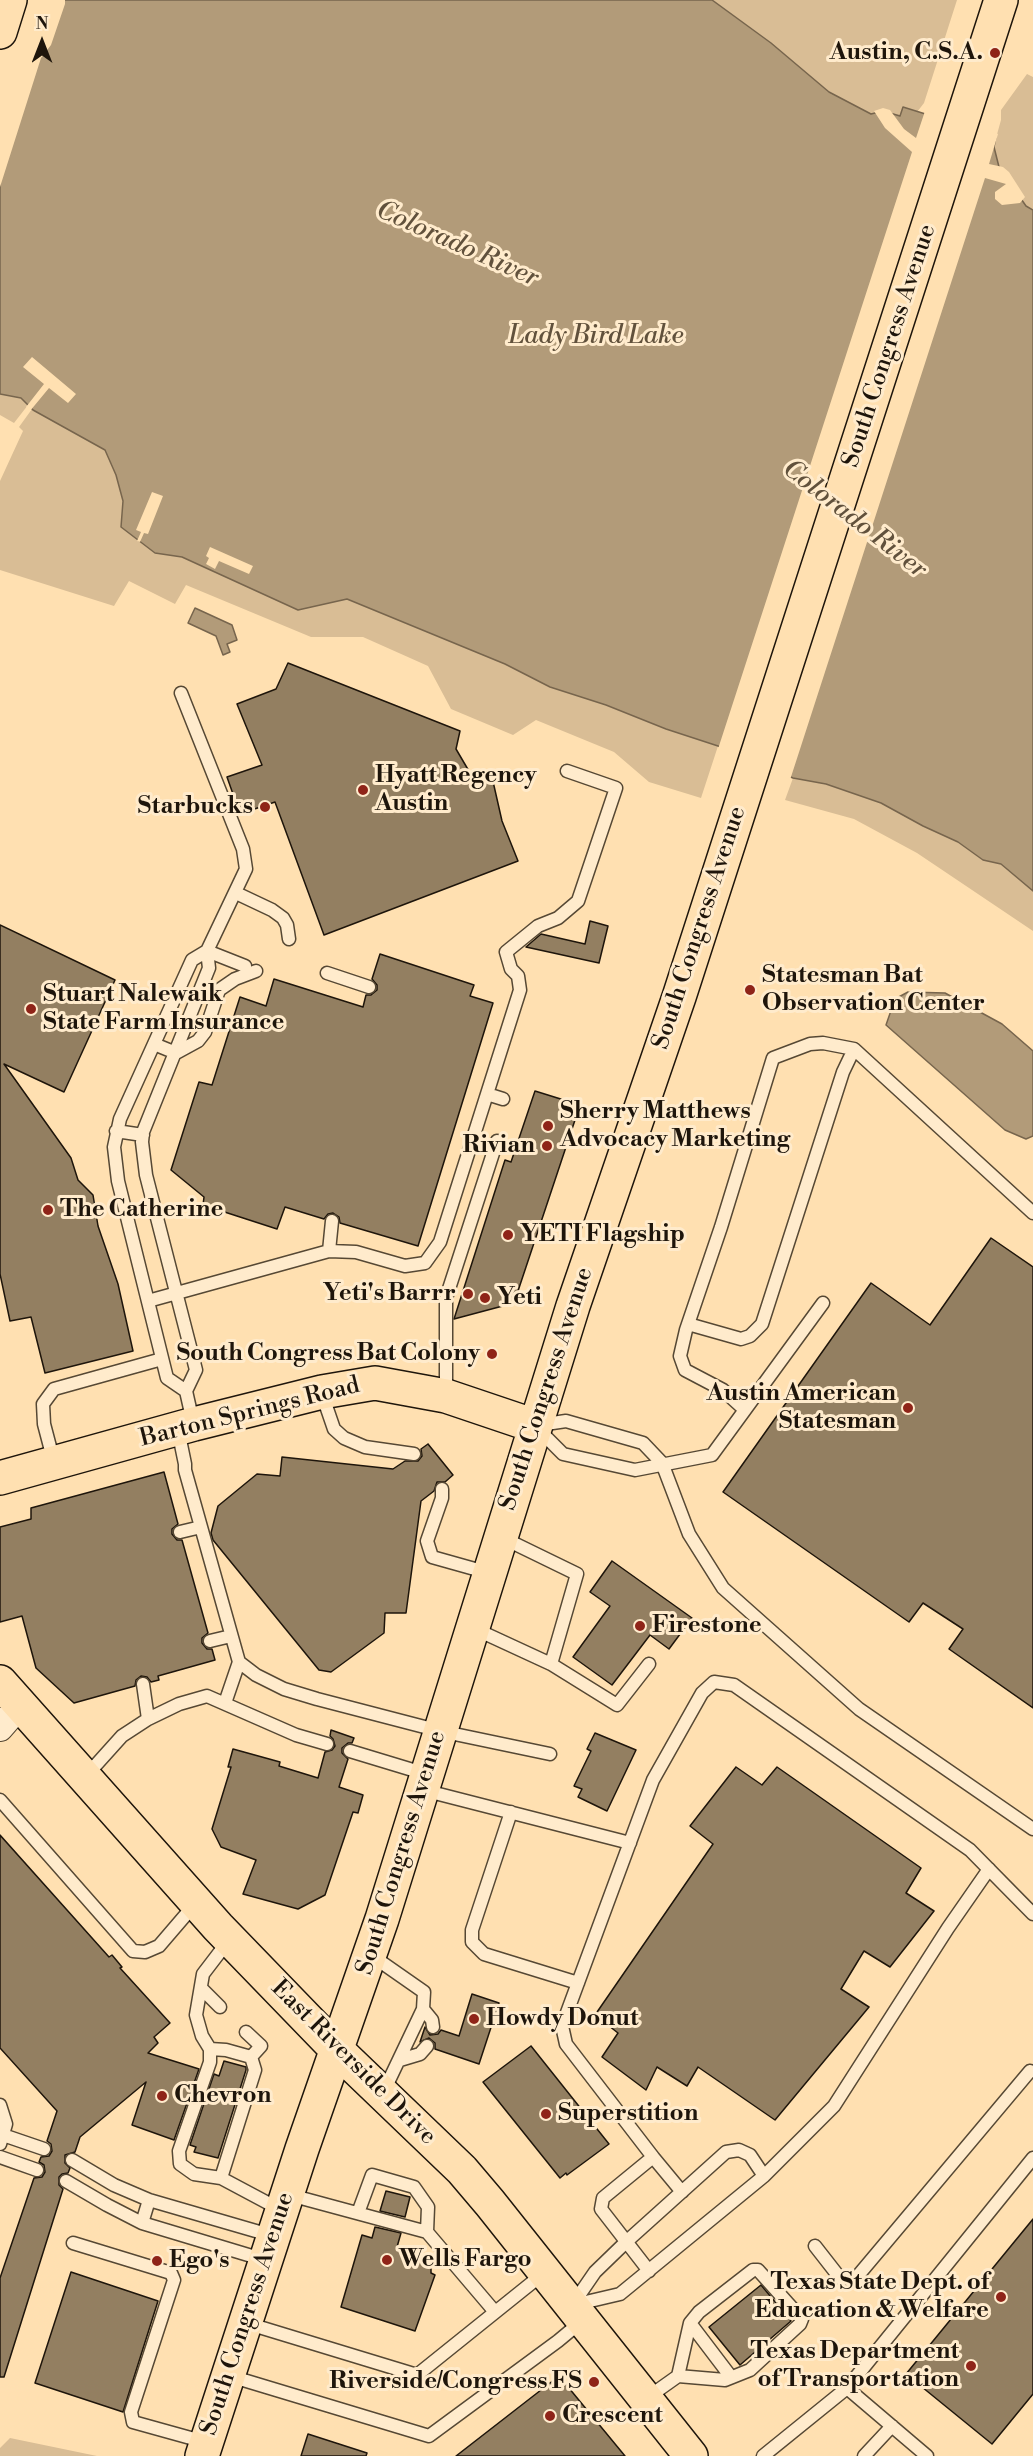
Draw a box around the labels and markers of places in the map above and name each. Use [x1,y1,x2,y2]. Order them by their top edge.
place label: Austin, C.S.A. [829,39,983,67]
marker: Austin, C.S.A. [988,46,1002,60]
place label: Hyatt Regency Austin [375,762,536,818]
marker: Hyatt Regency Austin [356,783,370,797]
place label: Starbucks [137,793,253,821]
marker: Starbucks [258,800,272,814]
place label: Statesman Bat Observation Center [762,962,985,1018]
place label: Stuart Nalewaik State Farm Insurance [43,981,284,1037]
marker: Statesman Bat Observation Center [743,983,757,997]
marker: Stuart Nalewaik State Farm Insurance [24,1002,38,1016]
place label: Sherry Matthews Advocacy Marketing [560,1098,790,1154]
marker: Sherry Matthews Advocacy Marketing [541,1119,555,1133]
place label: Rivian [462,1132,535,1160]
marker: Rivian [540,1139,554,1153]
place label: The Catherine [60,1196,223,1224]
marker: The Catherine [41,1203,55,1217]
place label: YETI Flagship [520,1221,685,1249]
marker: YETI Flagship [501,1228,515,1242]
place label: Yeti's Barrr [323,1280,456,1308]
place label: Yeti [497,1284,542,1312]
marker: Yeti's Barrr [461,1287,475,1301]
marker: Yeti [478,1291,492,1305]
place label: South Congress Bat Colony [176,1340,480,1368]
marker: South Congress Bat Colony [485,1347,499,1361]
place label: Austin American Statesman [707,1380,896,1436]
marker: Austin American Statesman [901,1401,915,1415]
place label: Firestone [652,1612,762,1640]
marker: Firestone [633,1619,647,1633]
place label: Howdy Donut [486,2005,638,2033]
marker: Howdy Donut [467,2012,481,2026]
place label: Chevron [174,2082,271,2110]
marker: Chevron [155,2089,169,2103]
place label: Superstition [558,2100,698,2128]
marker: Superstition [539,2107,553,2121]
place label: Wells Fargo [399,2246,532,2274]
place label: Ego's [169,2247,230,2275]
marker: Wells Fargo [380,2253,394,2267]
marker: Ego's [150,2254,164,2268]
place label: Texas State Dept. of Education & Welfare [755,2269,989,2325]
marker: Texas State Dept. of Education & Welfare [994,2290,1008,2304]
place label: Texas Department of Transportation [750,2338,959,2394]
marker: Texas Department of Transportation [964,2359,978,2373]
place label: Riverside/Congress FS [329,2368,582,2396]
marker: Riverside/Congress FS [587,2375,601,2389]
place label: Crescent [562,2402,663,2430]
marker: Crescent [543,2409,557,2423]

